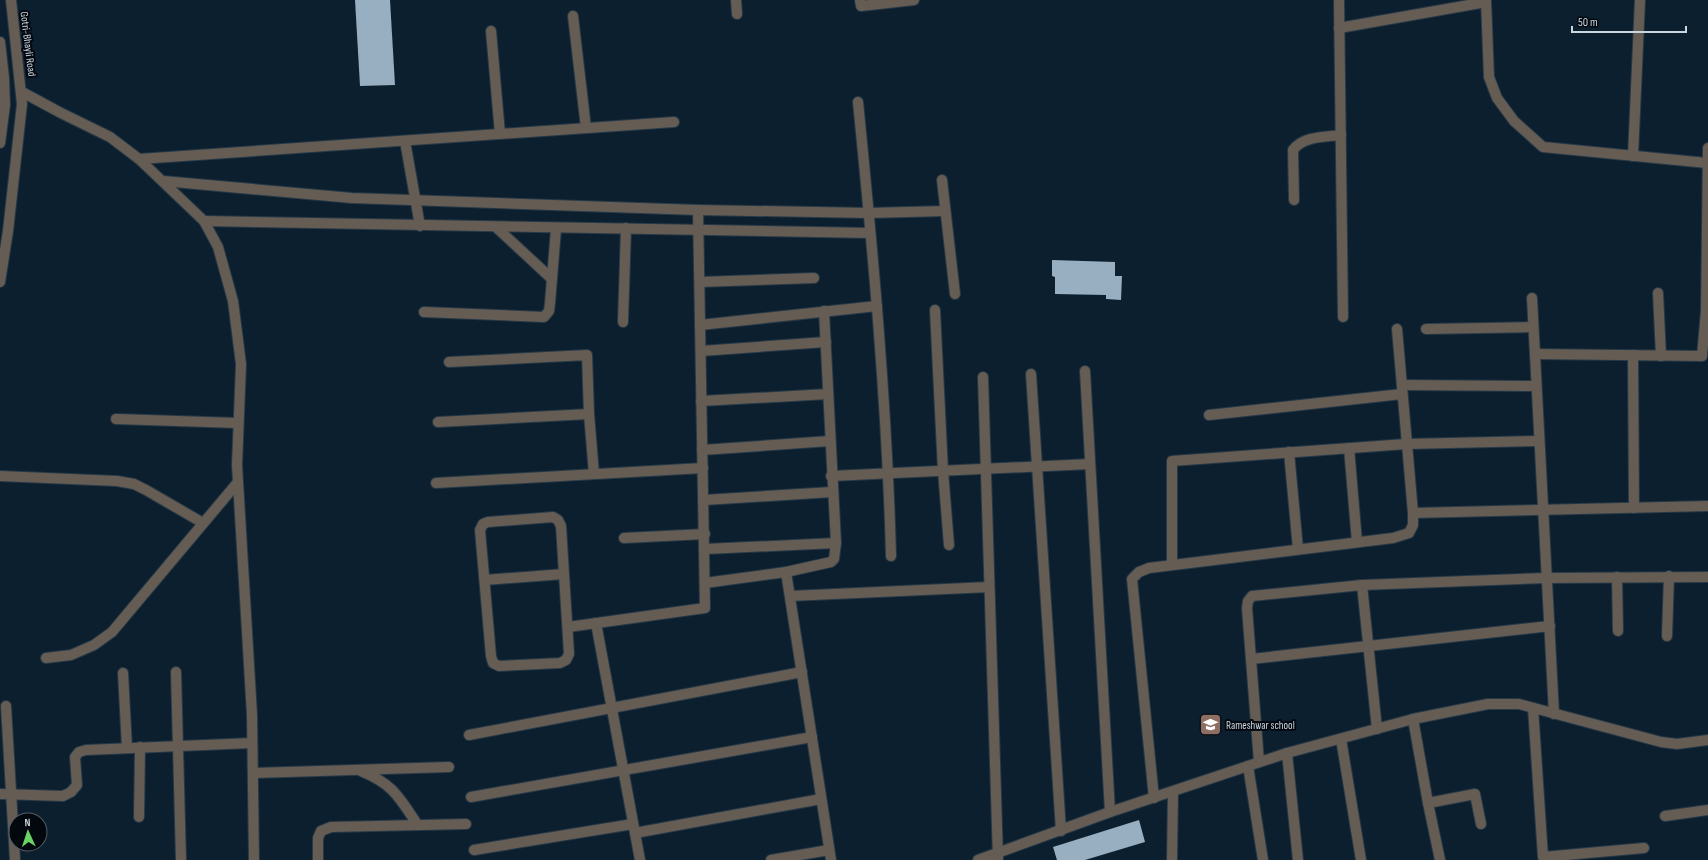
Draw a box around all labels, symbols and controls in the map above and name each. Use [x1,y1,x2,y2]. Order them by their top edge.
scale bar [1572,8,1686,34]
street label: Gotri-Bhayli Road [18,11,38,77]
text: 50 m [1578,15,1598,30]
school or university icon: Rameshwar school [1198,712,1224,738]
place label: Rameshwar school [1226,719,1295,732]
north arrow [8,812,48,852]
text: N [24,816,31,829]

